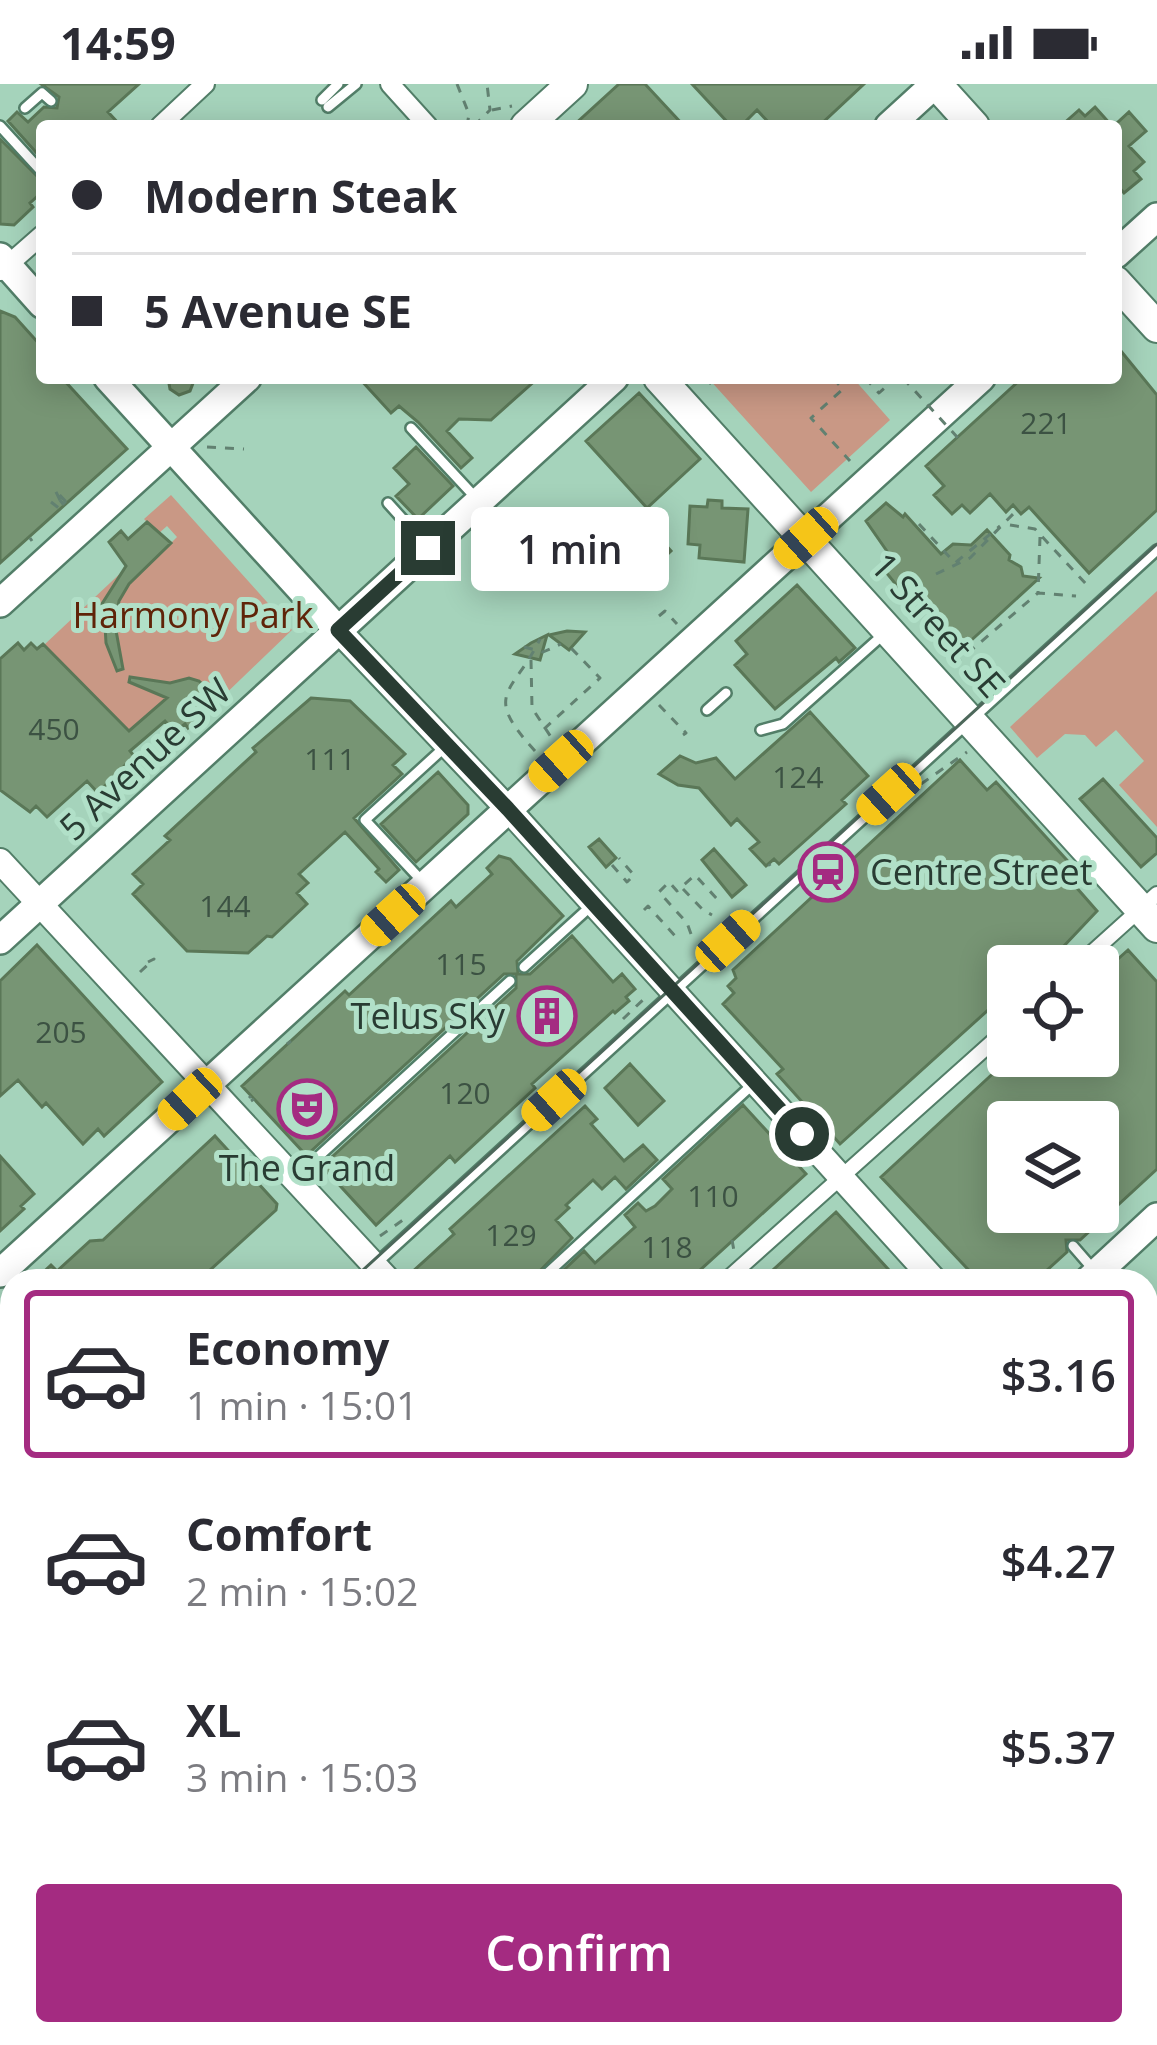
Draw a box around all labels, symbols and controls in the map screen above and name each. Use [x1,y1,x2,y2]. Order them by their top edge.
text: 14:59 [60,12,176,73]
text: Modern Steak [144,165,457,226]
text: 5 Avenue SE [144,280,412,341]
house number: 221 [1020,402,1072,443]
car [767,501,845,575]
callout: 1 min [470,506,668,590]
route end [401,521,455,575]
text: 1 min [517,522,623,575]
street label: 1 Street SE [860,542,1017,708]
park label: Harmony Park [73,590,314,639]
street label: 5 Avenue SW [48,667,241,851]
house number: 450 [28,708,80,749]
car [522,724,600,798]
house number: 111 [304,738,356,779]
house number: 124 [772,756,824,797]
car [850,757,928,831]
station icon: Centre Street [797,841,859,903]
place label: Centre Street [870,847,1093,896]
car [354,878,432,952]
house number: 144 [199,885,251,926]
car [689,904,767,978]
house number: 115 [435,943,487,984]
map controls [987,945,1119,1233]
button: locate [987,945,1119,1077]
building icon: Telus Sky [516,985,578,1047]
place label: Telus Sky [351,991,506,1040]
house number: 205 [35,1011,87,1052]
car [151,1061,229,1137]
car [515,1063,593,1137]
house number: 120 [439,1072,491,1113]
theatre icon: The Grand [276,1078,338,1140]
button: layers [987,1101,1119,1233]
route start [775,1107,829,1161]
place label: The Grand [219,1143,395,1192]
house number: 110 [687,1175,739,1216]
house number: 129 [485,1214,537,1255]
house number: 118 [641,1226,693,1267]
text: Economy [186,1317,389,1378]
icon: car [42,1320,150,1428]
text: $3.16 [1001,1344,1116,1405]
text: 1 min · 15:01 [186,1378,418,1431]
text: Comfort [186,1503,372,1564]
icon: car [42,1506,150,1614]
text: $4.27 [1001,1530,1116,1591]
text: 2 min · 15:02 [186,1564,418,1617]
text: XL [186,1689,241,1750]
icon: car [42,1692,150,1800]
text: $5.37 [1001,1716,1116,1777]
text: 3 min · 15:03 [186,1750,418,1803]
button: Confirm [36,1884,1122,2022]

